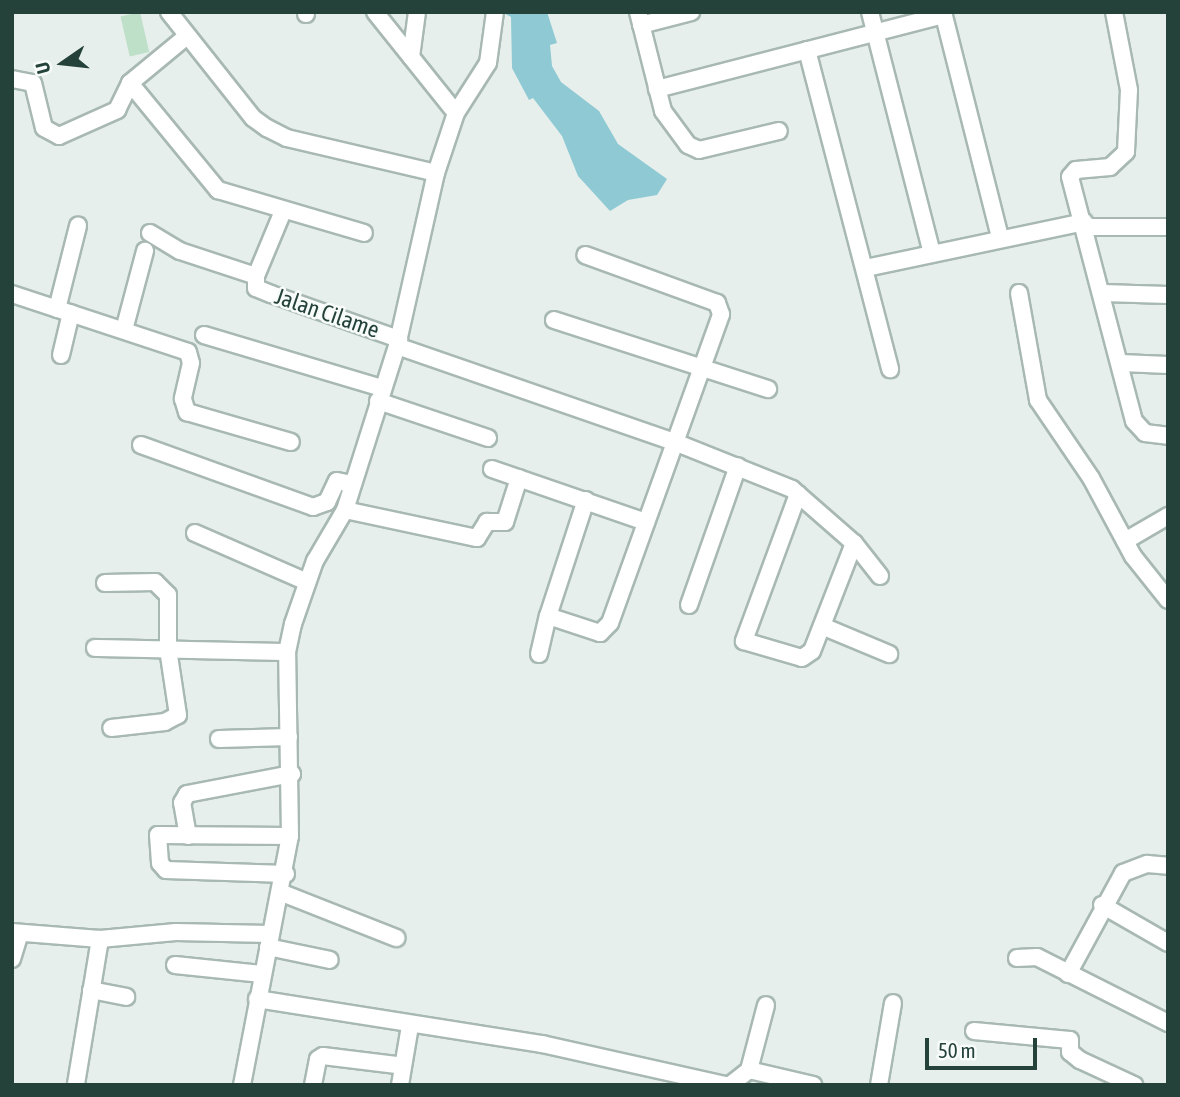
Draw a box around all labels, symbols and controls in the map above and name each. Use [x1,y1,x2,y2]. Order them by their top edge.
north arrow [28,28,98,98]
text: U [31,60,55,76]
street label: Jalan Cilame [271,282,383,344]
scale bar [928,1024,1040,1068]
text: 50 m [938,1038,976,1062]

